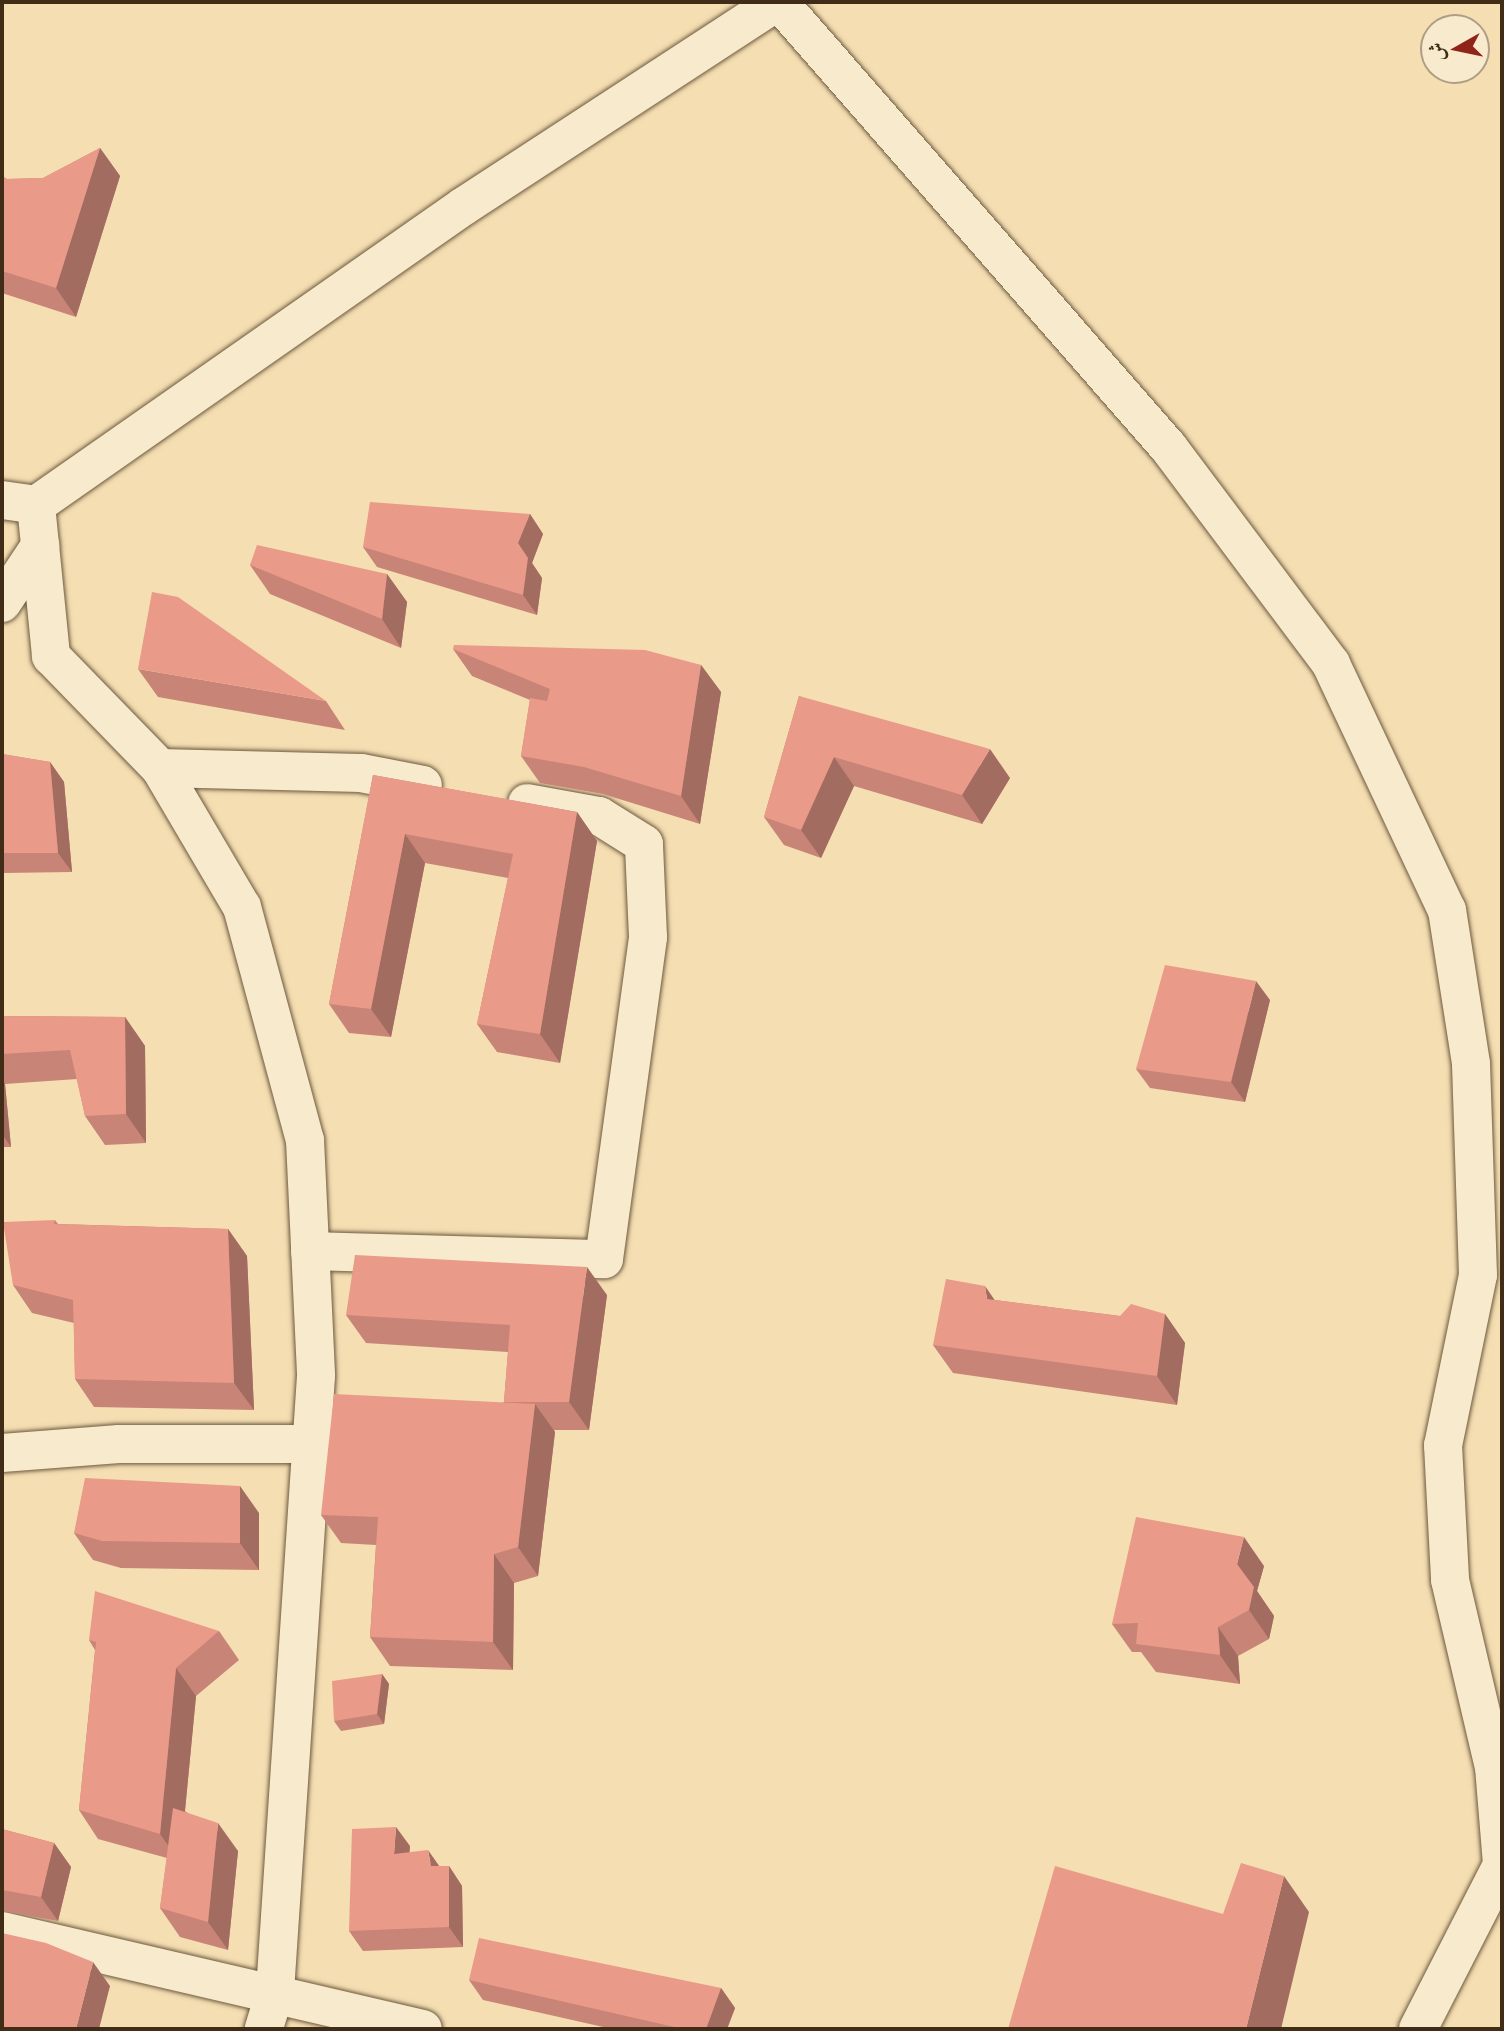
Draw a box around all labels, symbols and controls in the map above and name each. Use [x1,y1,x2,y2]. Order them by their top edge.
north arrow [1420,14,1490,84]
text: ش [1421,40,1452,63]

